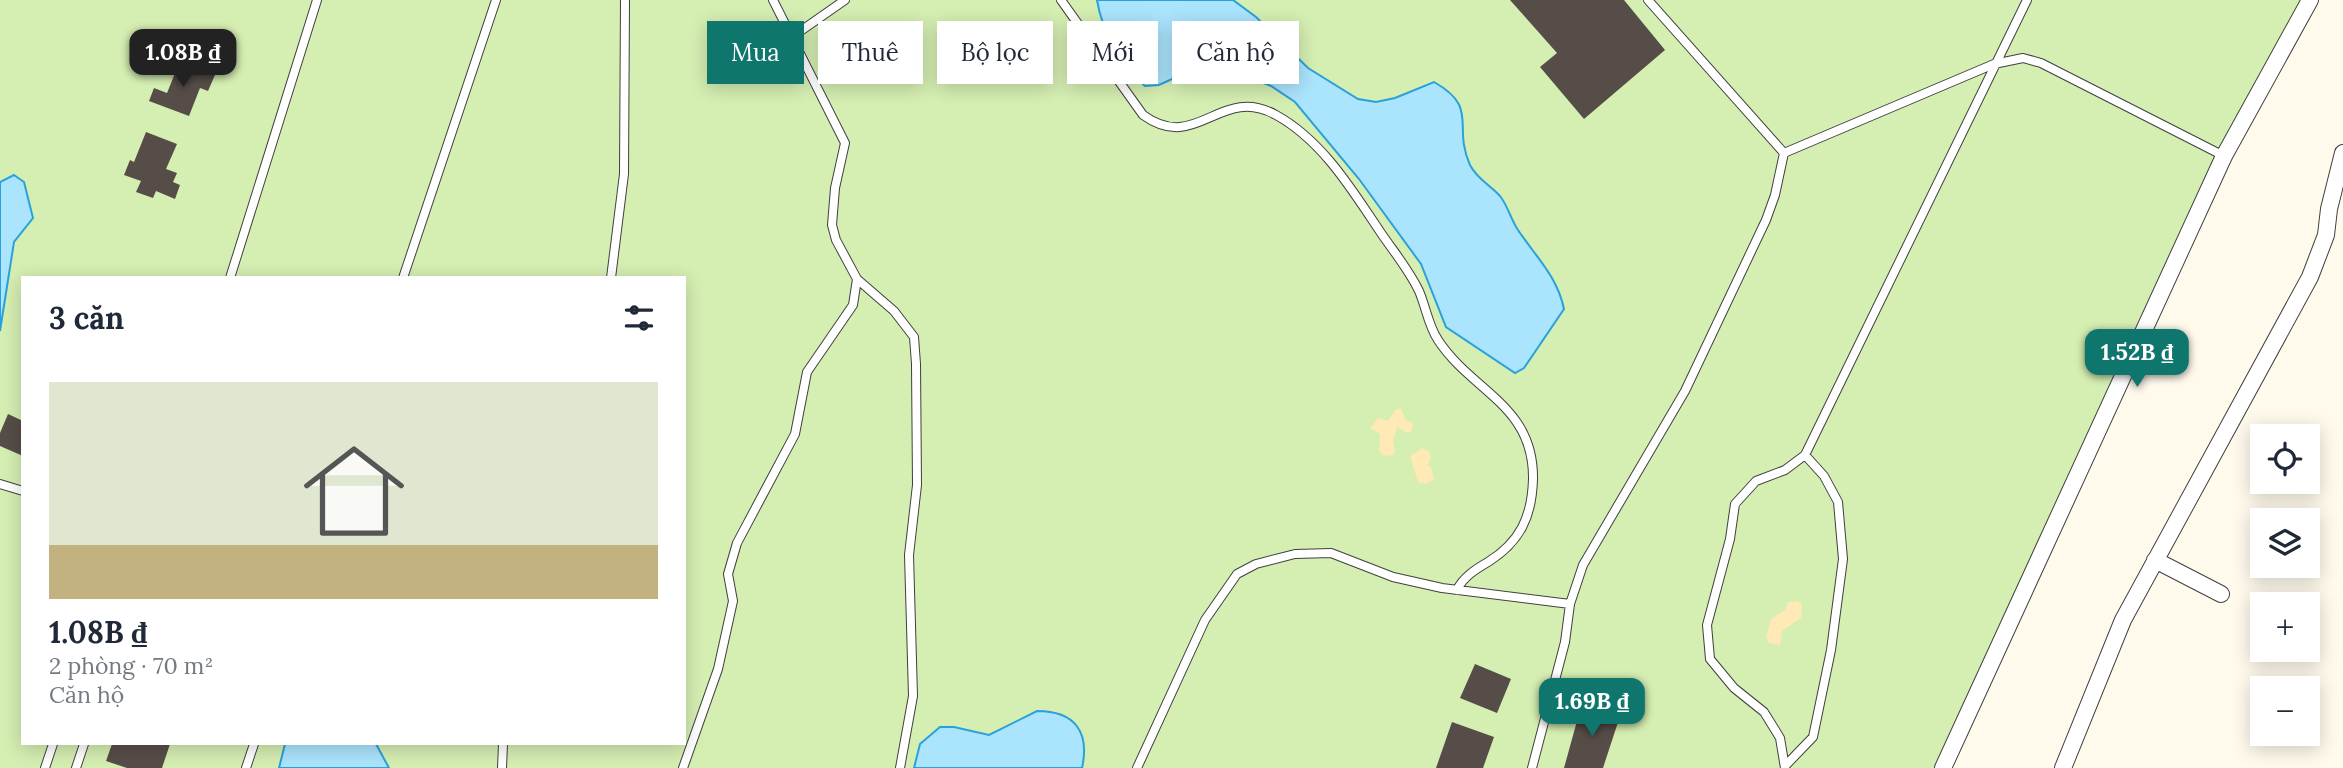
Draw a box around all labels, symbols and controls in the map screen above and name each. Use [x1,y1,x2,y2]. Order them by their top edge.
chip: Mua [707,21,804,84]
chip: Thuê [818,21,923,84]
chip: Bộ lọc [937,21,1053,84]
chip: Mới [1067,21,1158,84]
chip: Căn hộ [1172,21,1299,84]
pin: 1.08B ₫ [118,29,248,89]
text: 1.08B ₫ [145,37,221,66]
text: 3 căn [49,299,124,337]
icon: filters [620,299,658,337]
pin: 1.52B ₫ [2072,330,2202,389]
text: 1.52B ₫ [2101,337,2173,366]
map controls [2250,424,2320,746]
button: locate [2250,424,2320,494]
icon: home [291,428,417,554]
button: layers [2250,508,2320,578]
button: + [2250,592,2320,662]
text: 1.08B ₫ [49,613,147,651]
text: 2 phòng · 70 m² [49,651,213,680]
button: − [2250,676,2320,746]
pin: 1.69B ₫ [1527,678,1657,738]
text: Căn hộ [49,680,124,709]
text: 1.69B ₫ [1555,686,1629,715]

